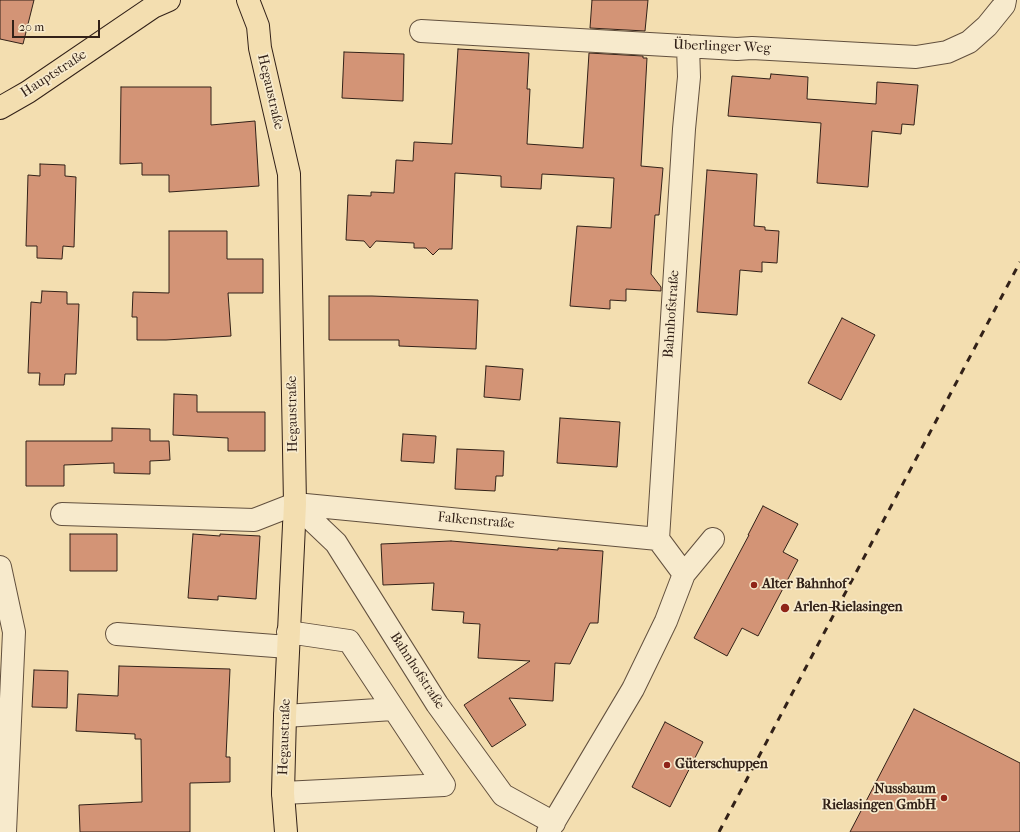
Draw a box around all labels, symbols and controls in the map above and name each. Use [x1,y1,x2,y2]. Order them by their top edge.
scale bar [14,12,102,38]
text: 20 m [19,20,44,34]
street label: Überlinger Weg [673,37,771,57]
street label: Hauptstraße [18,46,90,102]
street label: Hegaustraße [253,53,287,131]
street label: Bahnhofstraße [661,269,683,359]
street label: Hegaustraße [284,375,302,453]
street label: Falkenstraße [437,509,515,533]
place label: Alter Bahnhof [762,577,847,593]
marker: Alter Bahnhof [749,580,759,590]
place label: Arlen-Rielasingen [794,600,903,616]
marker: Arlen-Rielasingen [779,602,791,614]
street label: Bahnhofstraße [386,629,448,713]
street label: Hegaustraße [275,698,295,776]
place label: Güterschuppen [675,757,768,773]
marker: Güterschuppen [662,760,672,770]
place label: Nussbaum Rielasingen GmbH [822,782,936,814]
marker: Nussbaum Rielasingen GmbH [939,793,949,803]

